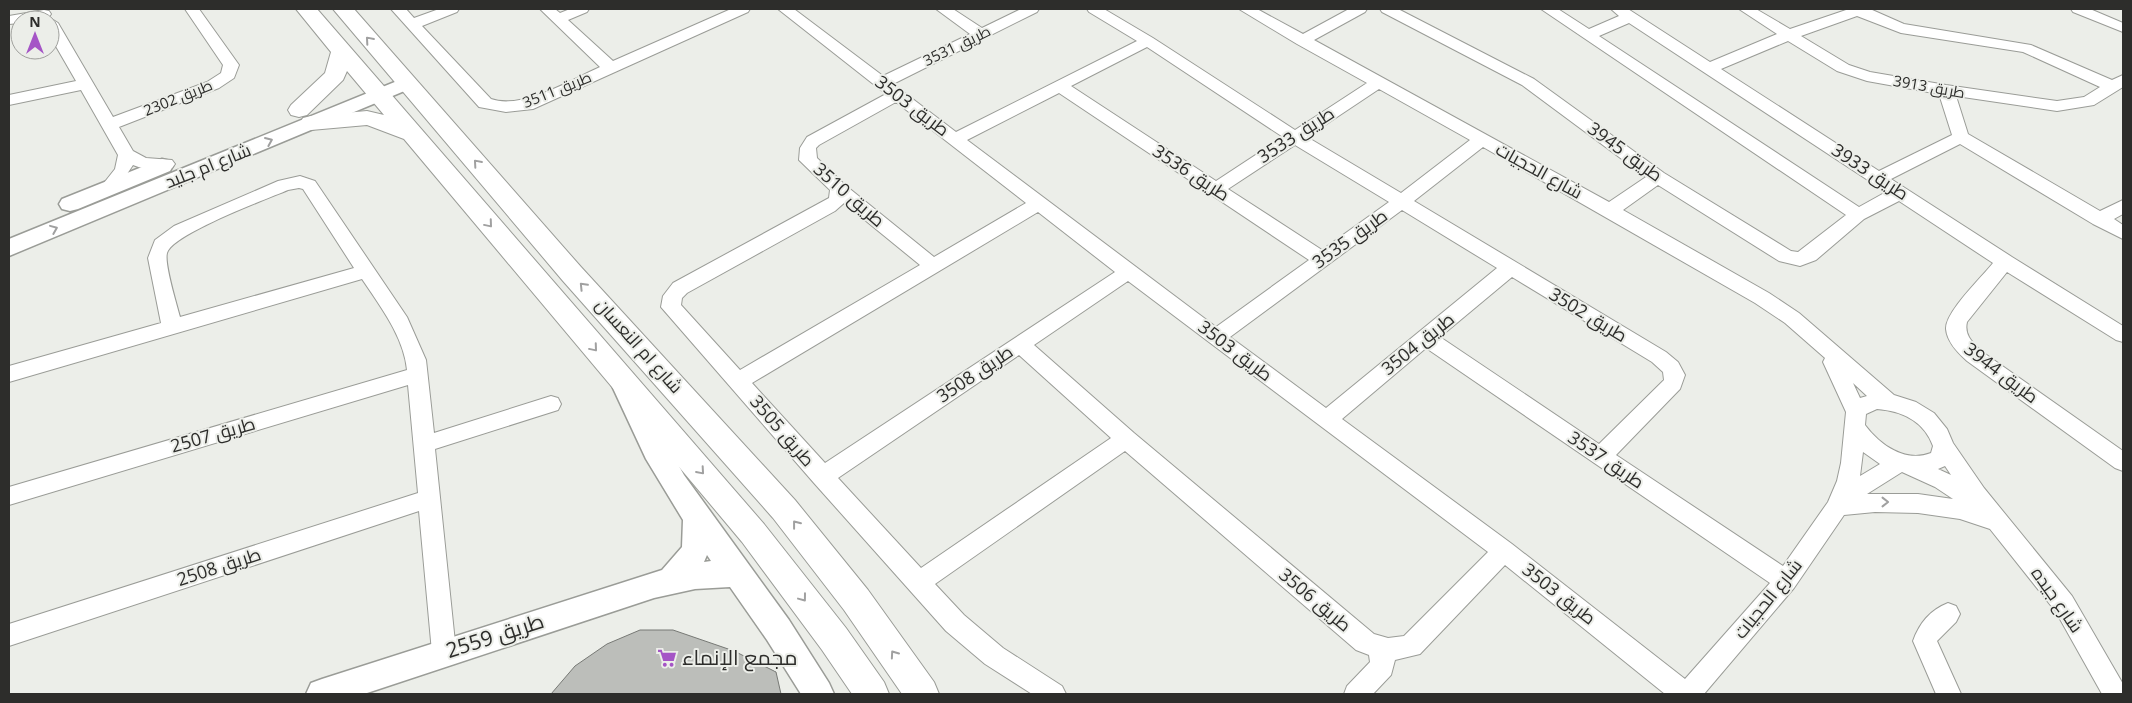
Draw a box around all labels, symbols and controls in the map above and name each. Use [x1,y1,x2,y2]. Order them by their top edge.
north arrow [10,10,60,60]
text: N [29,12,41,31]
street label: طريق 3531 [920,20,994,71]
one-way arrow [366,37,375,46]
street label: طريق 3511 [519,66,594,113]
street label: طريق 3503 [870,69,955,142]
street label: طريق 3913 [1892,70,1967,103]
street label: طريق 2302 [140,74,215,121]
street label: طريق 3533 [1252,100,1339,169]
street label: طريق 3945 [1583,116,1668,187]
one-way arrow [264,136,273,147]
street label: شارع الحجيات [1491,136,1587,205]
street label: شارع ام جليد [161,137,255,194]
street label: طريق 3933 [1827,137,1914,206]
street label: طريق 3536 [1148,138,1235,207]
street label: طريق 3510 [808,157,890,233]
one-way arrow [473,160,482,169]
street label: طريق 3535 [1307,203,1392,274]
one-way arrow [483,219,492,228]
one-way arrow [49,225,58,236]
street label: طريق 3502 [1545,281,1632,348]
one-way arrow [580,282,589,291]
street label: شارع ام النعسان [590,293,689,398]
street label: طريق 3504 [1376,307,1459,381]
street label: طريق 3503 [1193,314,1278,387]
street label: طريق 3944 [1959,336,2044,409]
street label: طريق 3508 [932,339,1018,408]
one-way arrow [589,342,597,351]
street label: طريق 3505 [744,390,820,472]
street label: طريق 2507 [168,411,258,459]
street label: طريق 3537 [1563,425,1649,494]
one-way arrow [695,465,703,474]
one-way arrow [1882,497,1889,507]
one-way arrow [793,521,802,530]
street label: طريق 2508 [174,541,264,592]
street label: شارع الحجيات [1728,554,1807,644]
street label: طريق 3503 [1517,557,1601,630]
street label: طريق 3506 [1274,562,1357,637]
street label: شارع جيده [2026,562,2089,638]
one-way arrow [797,592,806,601]
street label: طريق 2559 [442,606,547,664]
place label: مجمع الإنماء [682,643,798,672]
supermarket icon: مجمع الإنماء [656,647,678,669]
one-way arrow [891,650,900,660]

